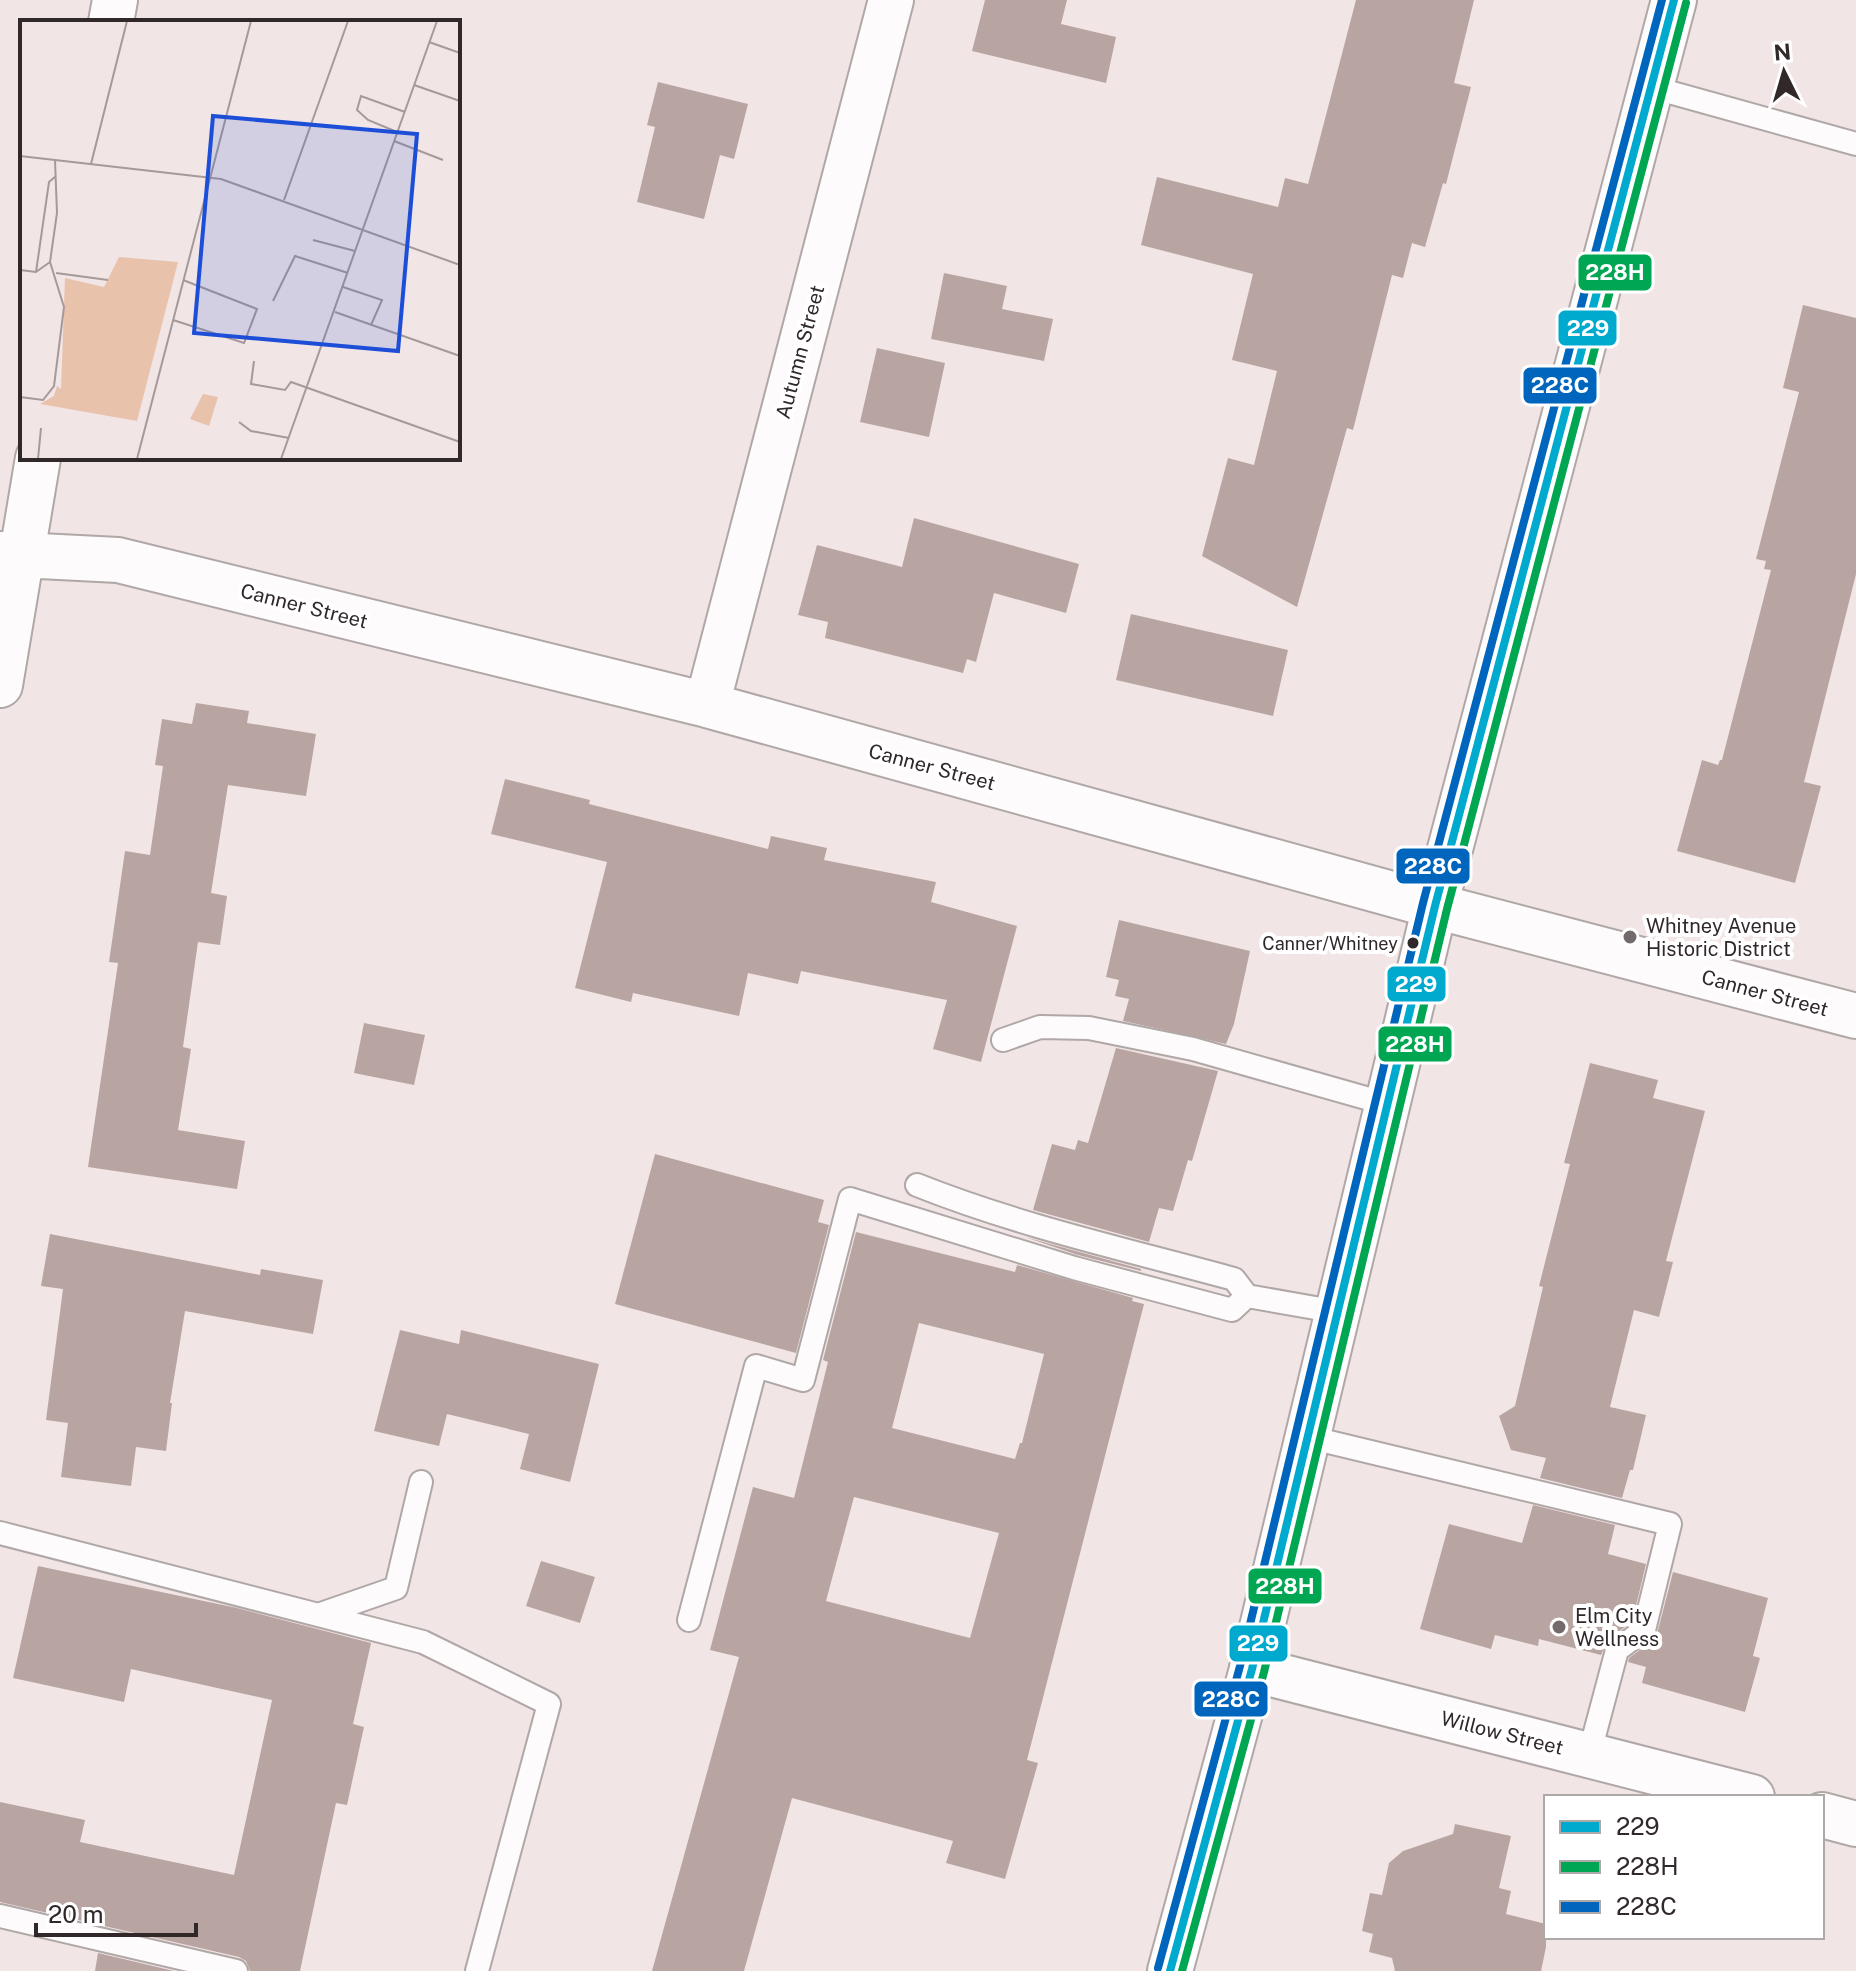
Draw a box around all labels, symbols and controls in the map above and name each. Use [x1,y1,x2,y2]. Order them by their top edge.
inset map [20,20,460,460]
north arrow [1744,32,1824,112]
text: N [1773,38,1792,66]
line badge: 228H [1577,253,1653,292]
text: 228H [1585,259,1645,285]
street label: Autumn Street [771,283,829,421]
line badge: 229 [1557,309,1618,347]
text: 229 [1567,315,1609,341]
line badge: 228C [1522,366,1598,405]
text: 228C [1531,372,1589,398]
street label: Canner Street [238,579,370,633]
street label: Canner Street [866,739,998,795]
line badge: 228C [1395,847,1471,885]
text: 228C [1404,853,1462,879]
place label: Whitney Avenue Historic District [1646,914,1796,961]
marker: Whitney Avenue Historic District [1621,928,1639,946]
place label: Canner/Whitney [1262,933,1398,954]
marker: Canner/Whitney [1405,935,1421,951]
line badge: 229 [1386,965,1447,1003]
street label: Canner Street [1699,965,1831,1021]
text: 229 [1395,971,1437,997]
line badge: 228H [1377,1025,1453,1063]
text: 228H [1385,1031,1445,1057]
line badge: 228H [1247,1567,1323,1605]
text: 228H [1255,1573,1315,1599]
place label: Elm City Wellness [1575,1604,1659,1651]
marker: Elm City Wellness [1550,1618,1568,1636]
line badge: 229 [1228,1624,1289,1663]
text: 229 [1237,1630,1279,1656]
line badge: 228C [1193,1680,1269,1718]
text: 228C [1202,1686,1260,1712]
street label: Willow Street [1438,1706,1566,1760]
legend [1544,1795,1824,1939]
text: 229 [1616,1812,1660,1840]
text: 228H [1616,1852,1679,1880]
scale bar [36,1887,196,1937]
text: 228C [1616,1892,1677,1920]
text: 20 m [48,1900,104,1928]

